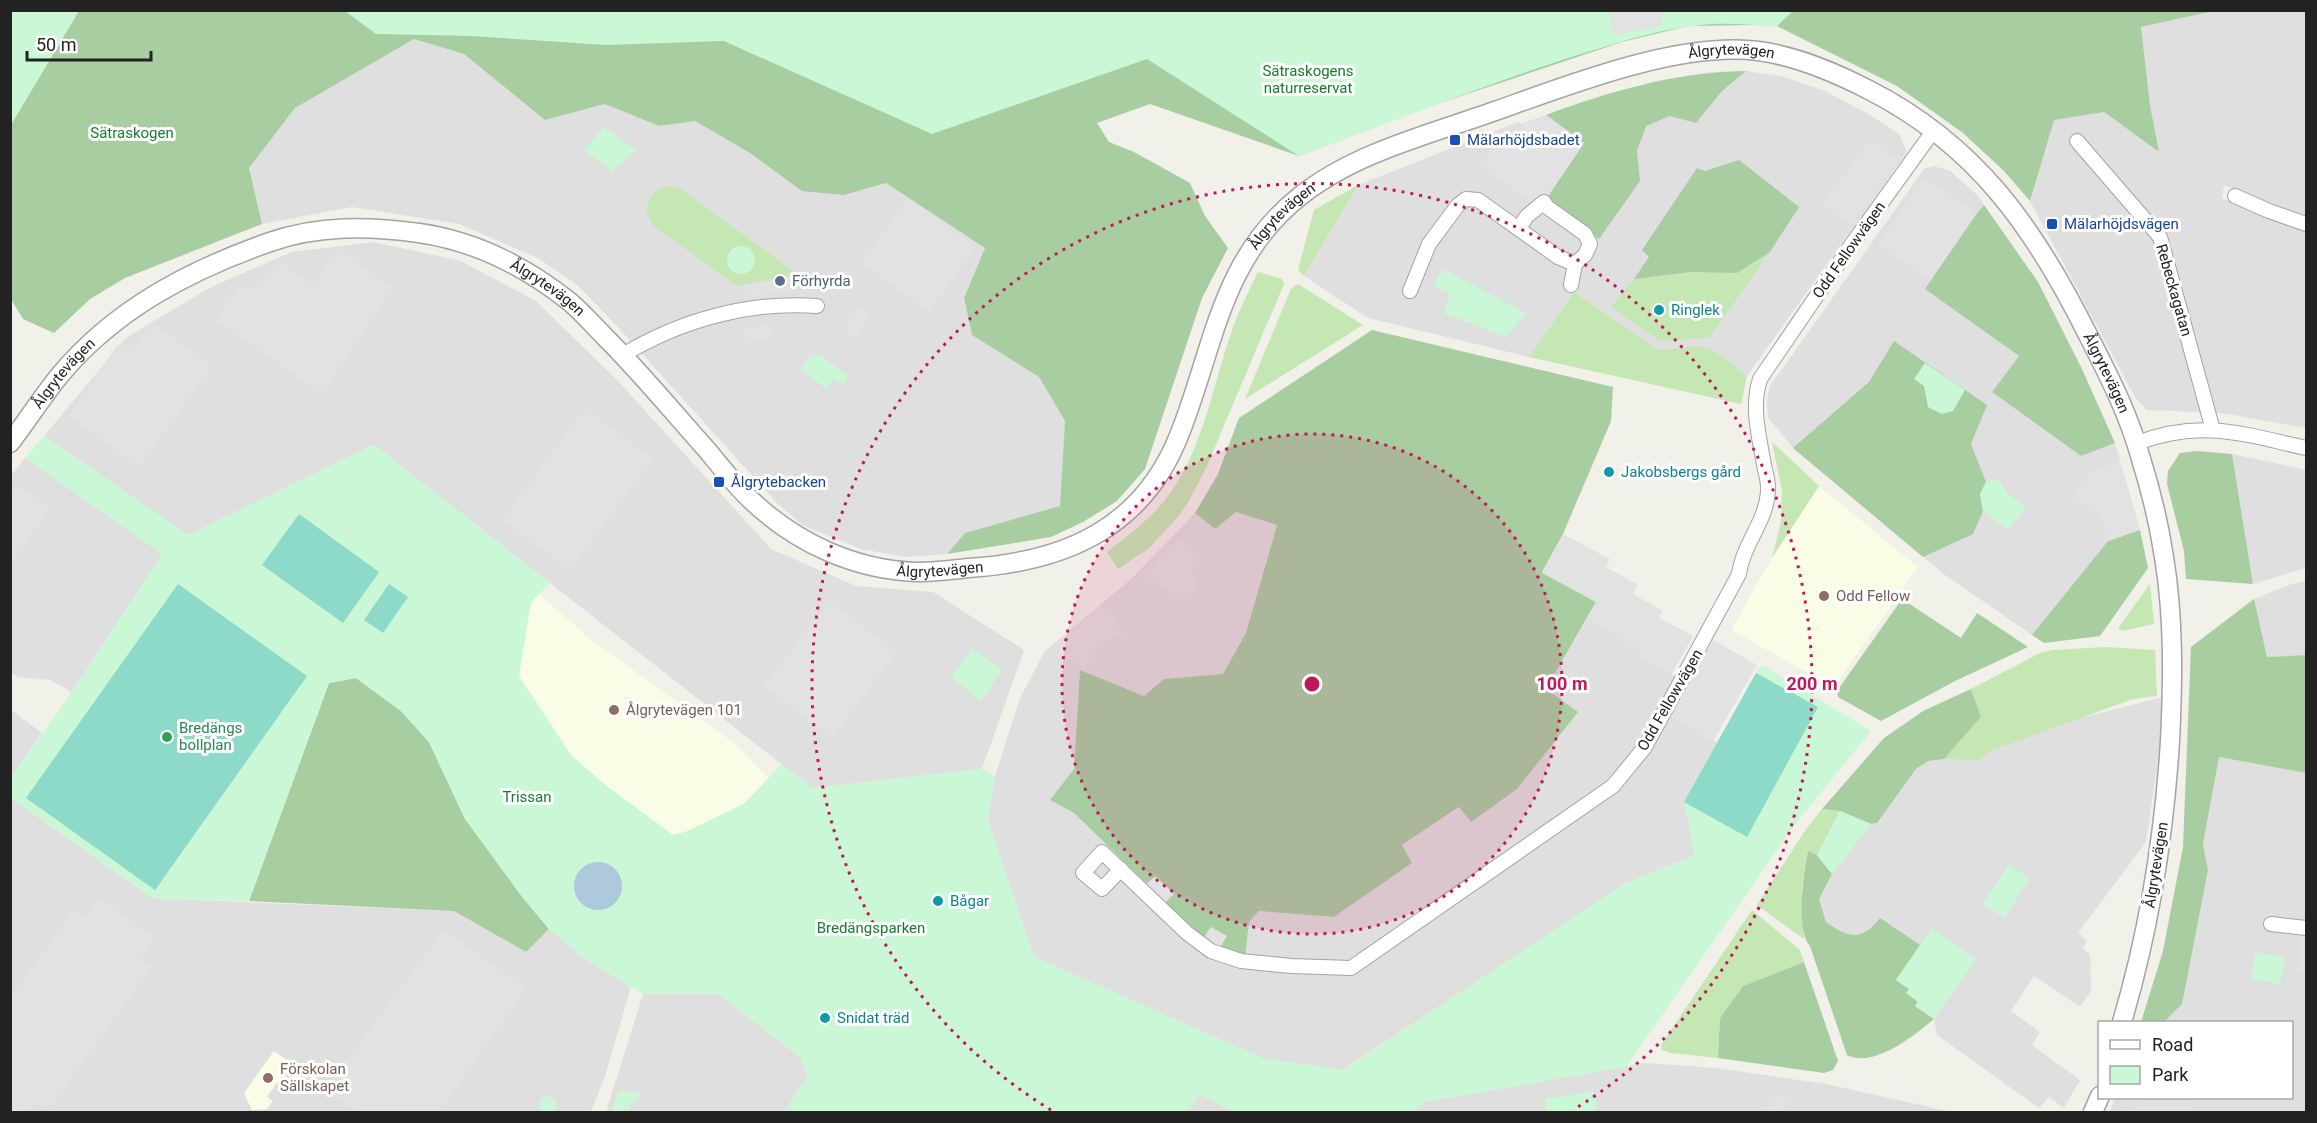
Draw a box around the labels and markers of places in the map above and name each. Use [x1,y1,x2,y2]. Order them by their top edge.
place label: Mälarhöjdsbadet [1467,131,1580,149]
marker: Mälarhöjdsbadet [1448,133,1462,147]
place label: Mälarhöjdsvägen [2064,215,2179,233]
marker: Mälarhöjdsvägen [2045,217,2059,231]
place label: Förhyrda [792,272,851,290]
marker: Förhyrda [773,274,787,288]
place label: Ringlek [1671,301,1720,319]
marker: Ringlek [1652,303,1666,317]
place label: Jakobsbergs gård [1621,463,1741,481]
marker: Jakobsbergs gård [1602,465,1616,479]
place label: Ålgrytebacken [731,473,826,491]
marker: Ålgrytebacken [712,475,726,489]
place label: Odd Fellow [1836,587,1910,605]
marker: Odd Fellow [1817,589,1831,603]
centre of rings [1302,674,1322,694]
place label: Ålgrytevägen 101 [626,701,742,719]
marker: Ålgrytevägen 101 [607,703,621,717]
place label: Bredängs bollplan [179,719,242,754]
marker: Bredängs bollplan [160,730,174,744]
place label: Bågar [950,892,989,910]
marker: Bågar [931,894,945,908]
place label: Snidat träd [837,1009,909,1027]
marker: Snidat träd [818,1011,832,1025]
place label: Förskolan Sällskapet [280,1060,349,1095]
marker: Förskolan Sällskapet [261,1071,275,1085]

